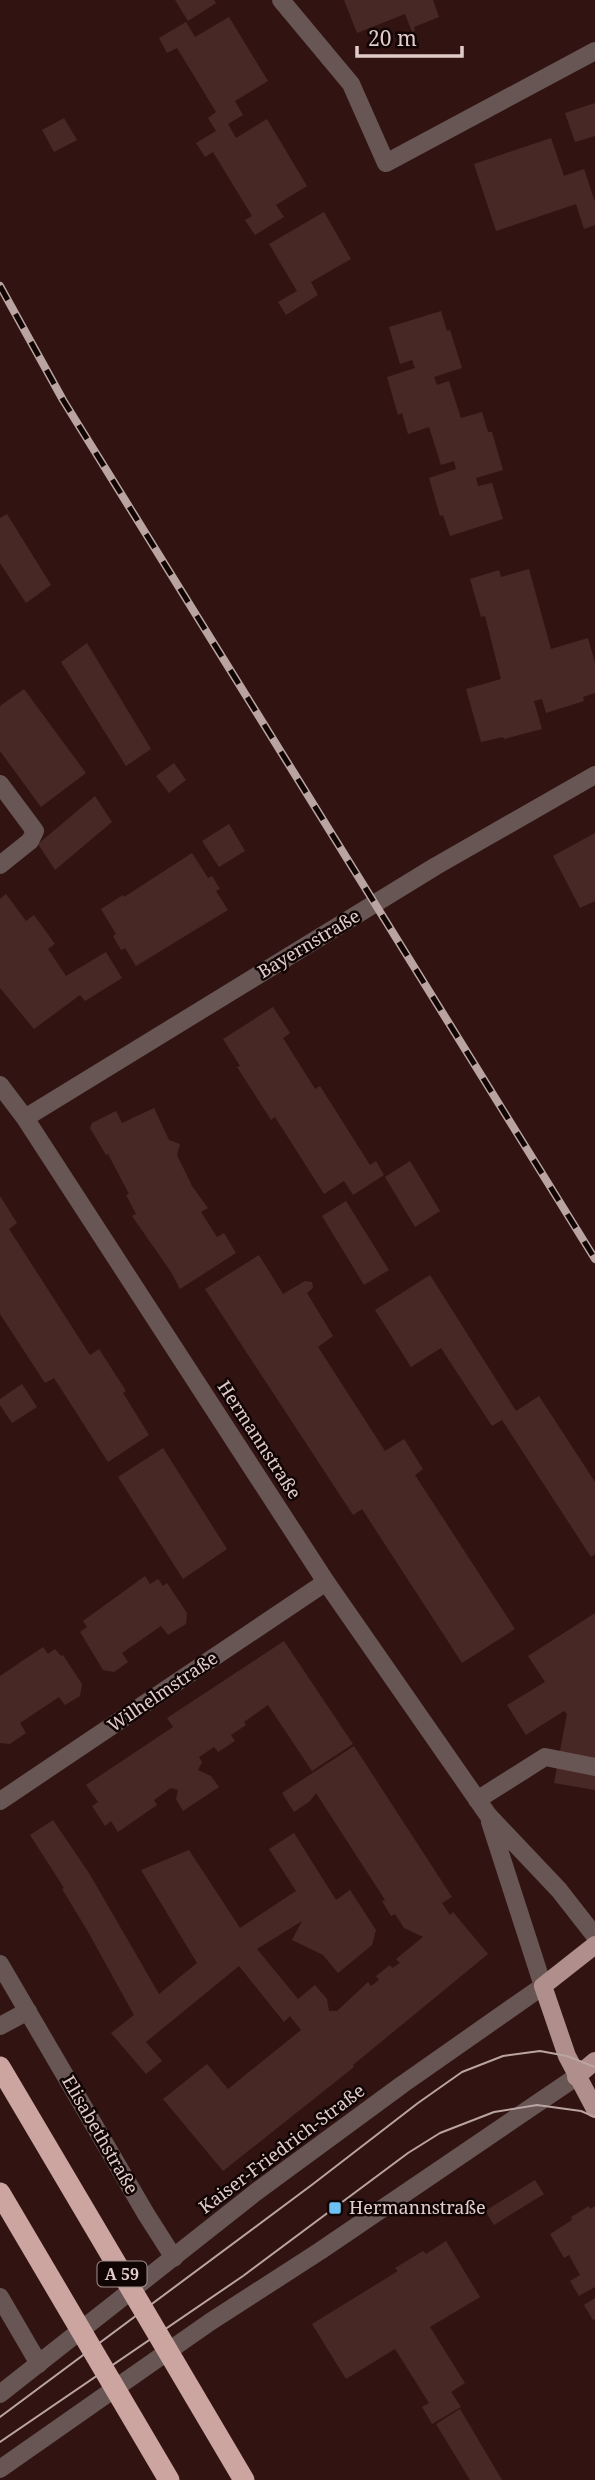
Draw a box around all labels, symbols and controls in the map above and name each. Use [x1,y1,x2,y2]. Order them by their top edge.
scale bar [357,14,462,58]
text: 20 m [368,24,417,52]
street label: Bayernstraße [253,903,364,983]
street label: Hermannstraße [213,1376,307,1503]
street label: Wilhelmstraße [103,1645,222,1737]
street label: Elisabethstraße [57,2071,145,2198]
street label: Kaiser-Friedrich-Straße [194,2078,369,2218]
place label: Hermannstraße [349,2195,486,2219]
marker: Hermannstraße [327,2200,343,2216]
road number: A 59 [97,2262,146,2286]

